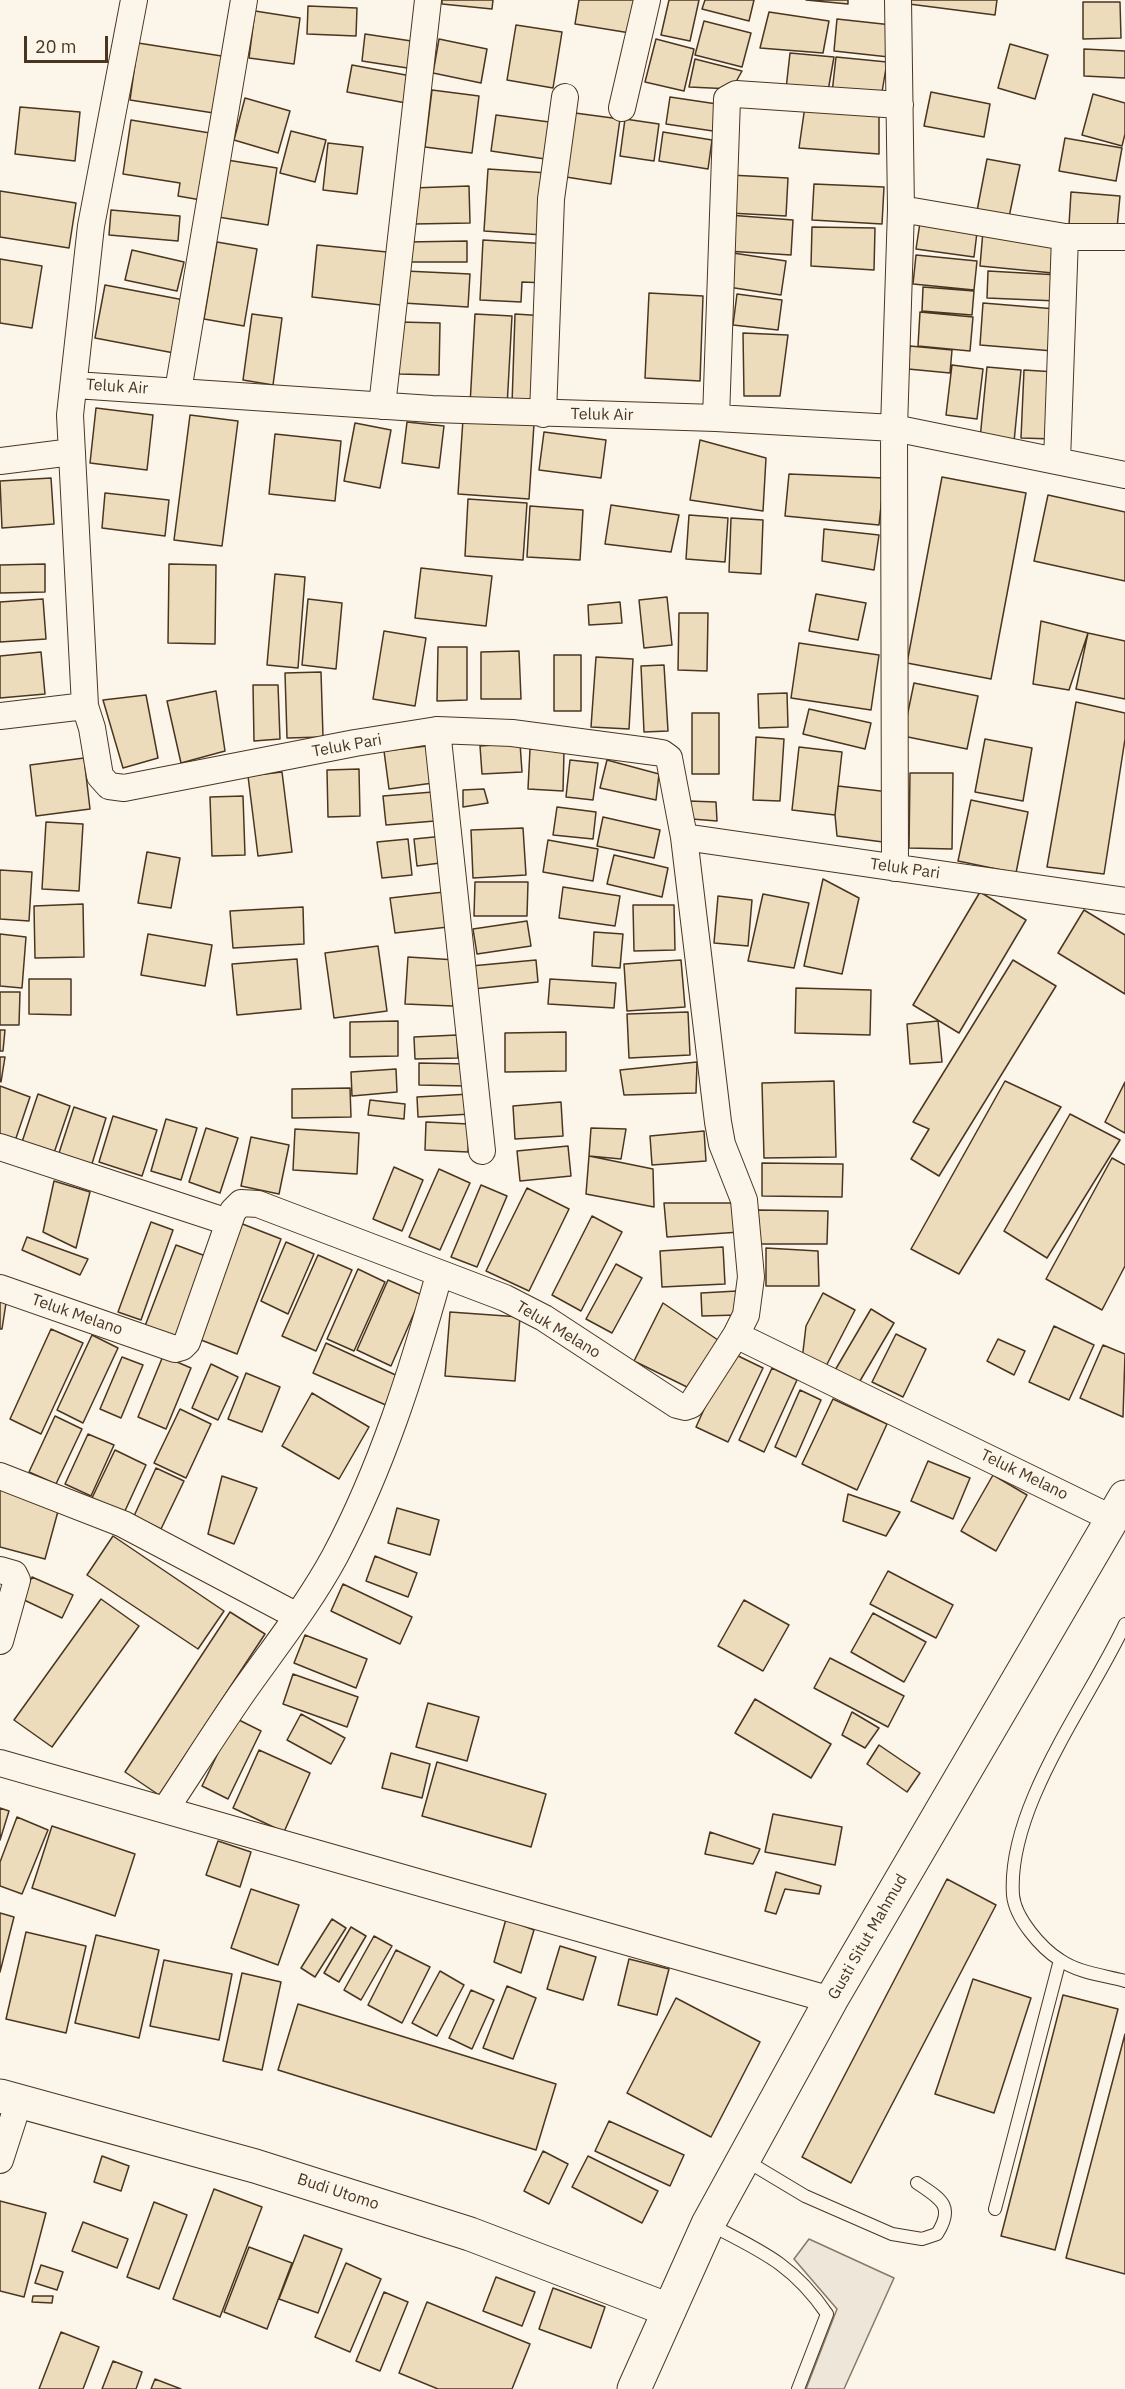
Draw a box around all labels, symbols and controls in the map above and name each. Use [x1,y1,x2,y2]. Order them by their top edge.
scale bar [27,24,111,62]
text: 20 m [35,35,77,58]
street label: Teluk Air [85,375,149,399]
street label: Teluk Air [571,405,633,425]
street label: Teluk Pari [311,730,383,762]
street label: Teluk Pari [869,855,941,883]
street label: Teluk Melano [29,1290,125,1340]
street label: Teluk Melano [512,1297,604,1363]
street label: Teluk Melano [977,1445,1071,1505]
street label: Gusti Situt Mahmud [824,1871,912,2003]
street label: Budi Utomo [295,2170,381,2214]

